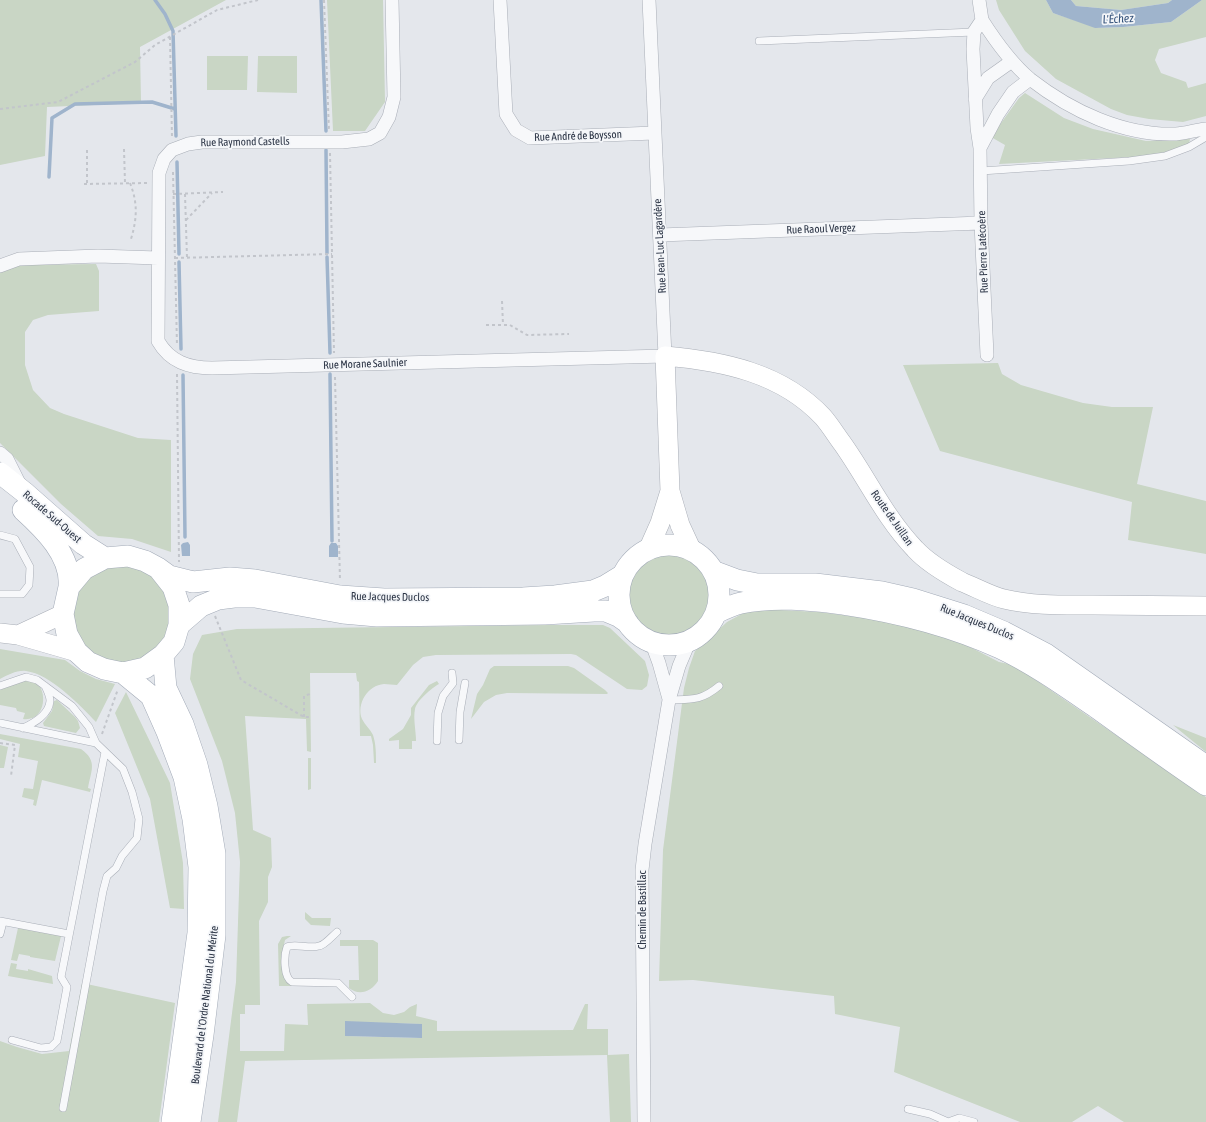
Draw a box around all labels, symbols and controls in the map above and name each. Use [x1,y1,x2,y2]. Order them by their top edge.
water label: L'Échez [1102,11,1134,27]
street label: Rue André de Boysson [534,128,622,144]
street label: Rue Raymond Castells [200,135,290,149]
street label: Rue Jean-Luc Lagardère [651,198,669,294]
street label: Rue Pierre Latécoère [975,210,991,294]
street label: Rue Raoul Vergez [786,221,856,237]
street label: Rue Morane Saulnier [323,356,407,372]
street label: Rocade Sud-Ouest [20,488,84,546]
street label: Route de Juillan [868,488,916,548]
street label: Rue Jacques Duclos [351,590,429,604]
street label: Rue Jacques Duclos [938,601,1016,643]
street label: Chemin de Bastillac [636,870,650,950]
street label: Boulevard de l'Ordre National du Mérite [189,925,221,1085]

